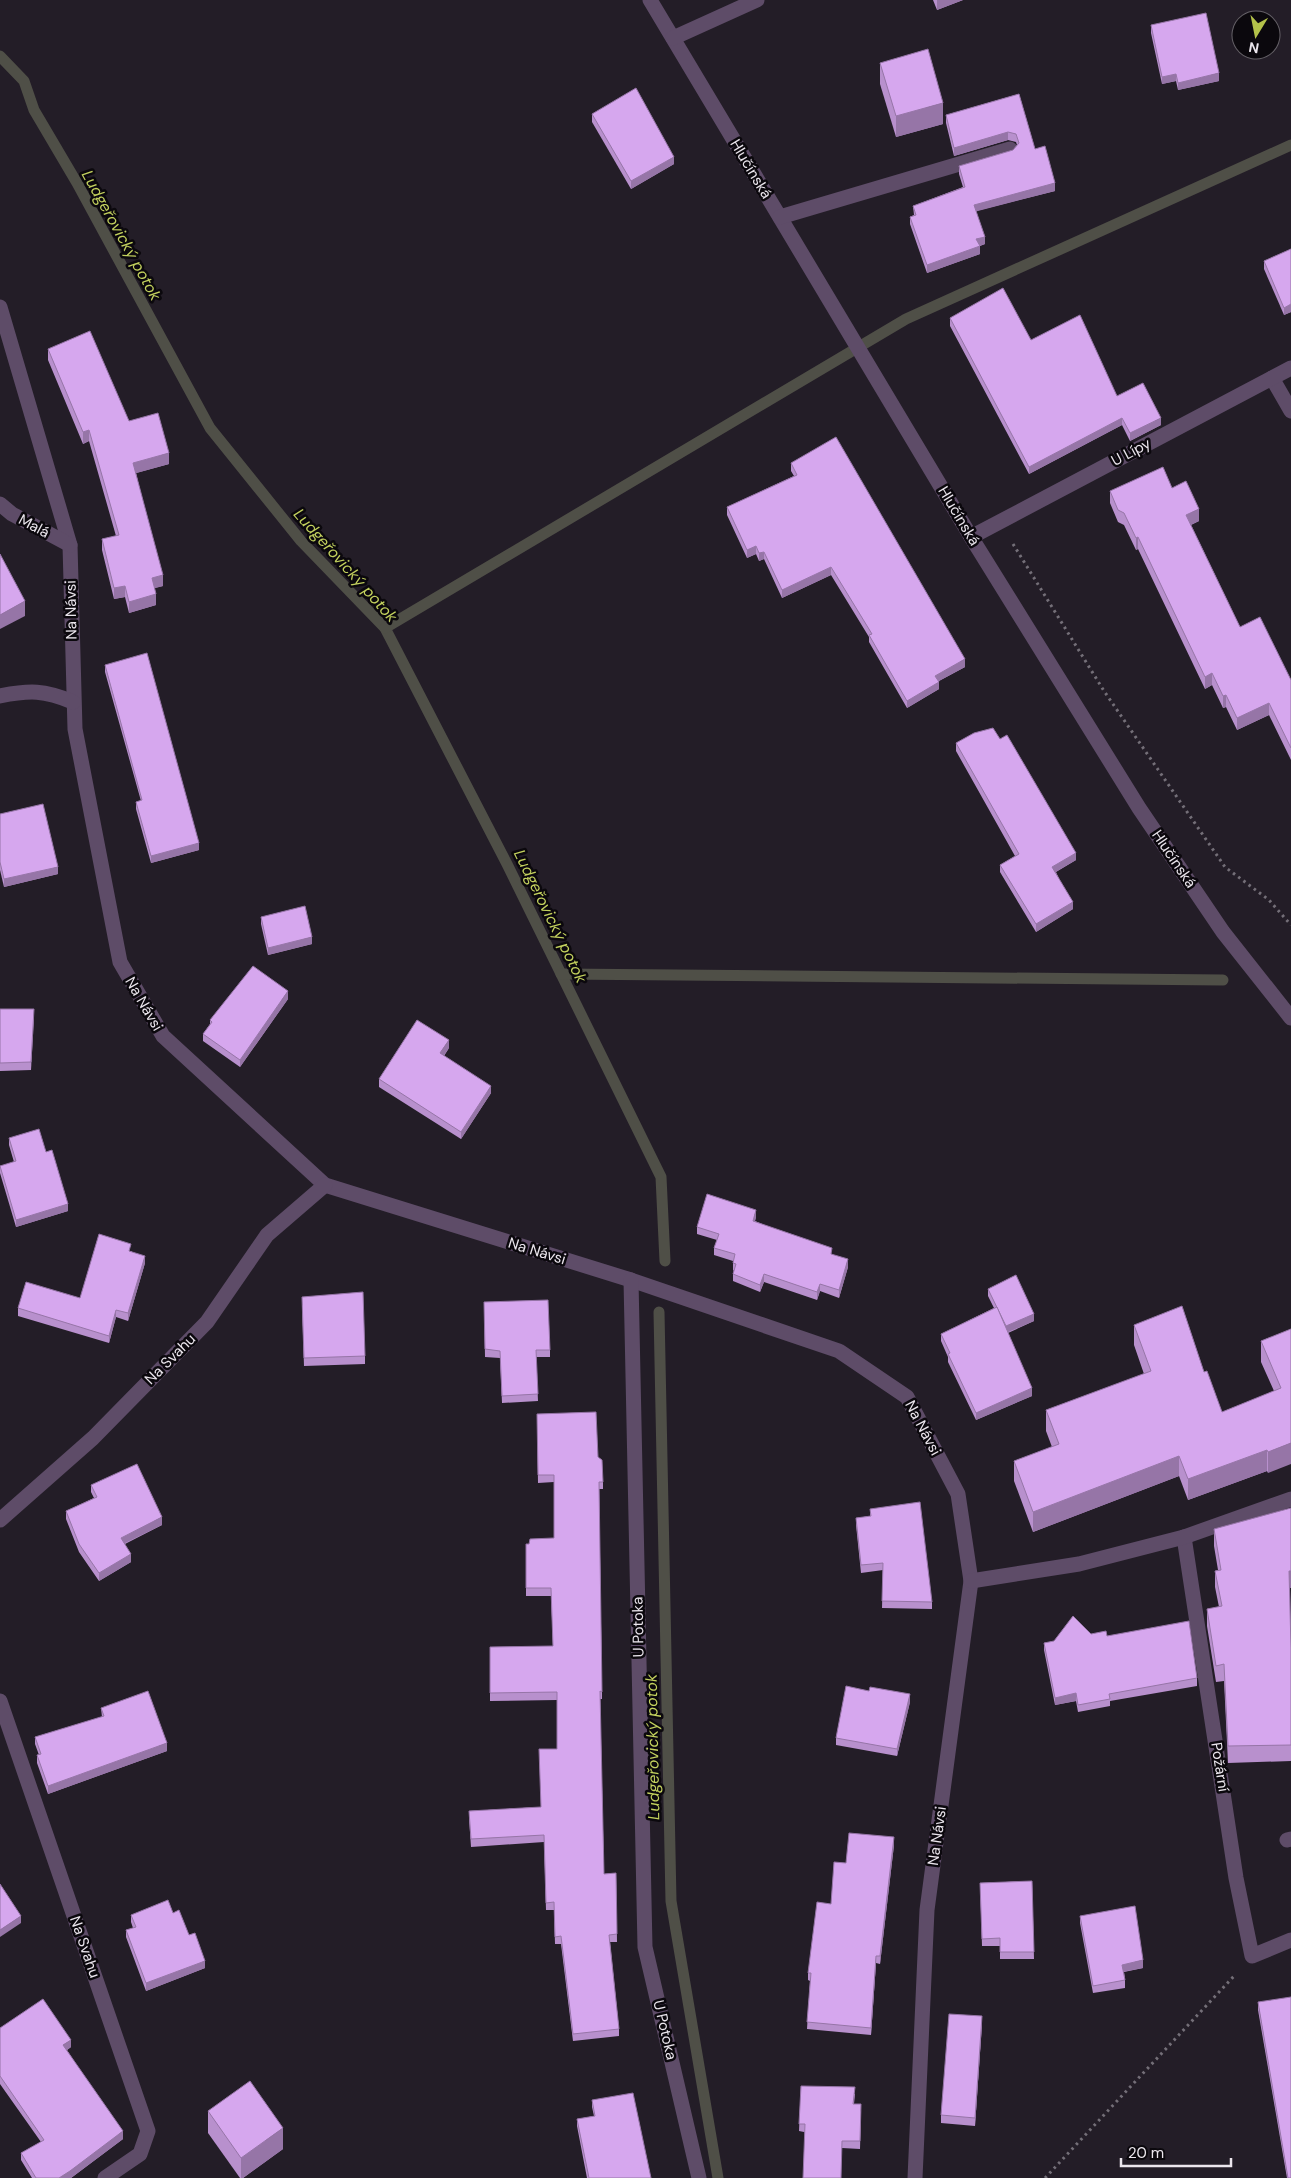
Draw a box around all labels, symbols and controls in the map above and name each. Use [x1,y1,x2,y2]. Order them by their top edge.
north arrow [1231,10,1281,60]
text: N [1247,38,1260,58]
street label: Hlučínská [725,136,777,202]
water label: Ludgeřovický potok [77,166,167,305]
street label: U Lípy [1108,433,1155,471]
street label: Hlučínská [933,483,985,549]
water label: Ludgeřovický potok [289,504,403,627]
street label: Malá [15,510,53,542]
street label: Na Návsi [60,580,82,640]
street label: Hlučínská [1147,826,1201,892]
water label: Ludgeřovický potok [509,846,592,987]
street label: Na Návsi [120,973,168,1035]
street label: Na Návsi [506,1233,568,1269]
street label: Na Svahu [140,1329,200,1389]
street label: Na Návsi [900,1397,946,1459]
street label: U Potoka [627,1596,649,1658]
water label: Ludgeřovický potok [641,1673,664,1820]
street label: Požární [1206,1741,1234,1794]
street label: Na Návsi [923,1805,951,1867]
street label: Na Svahu [65,1913,105,1981]
street label: U Potoka [648,1998,682,2062]
scale bar [1121,2136,1231,2168]
text: 20 m [1128,2143,1164,2163]

